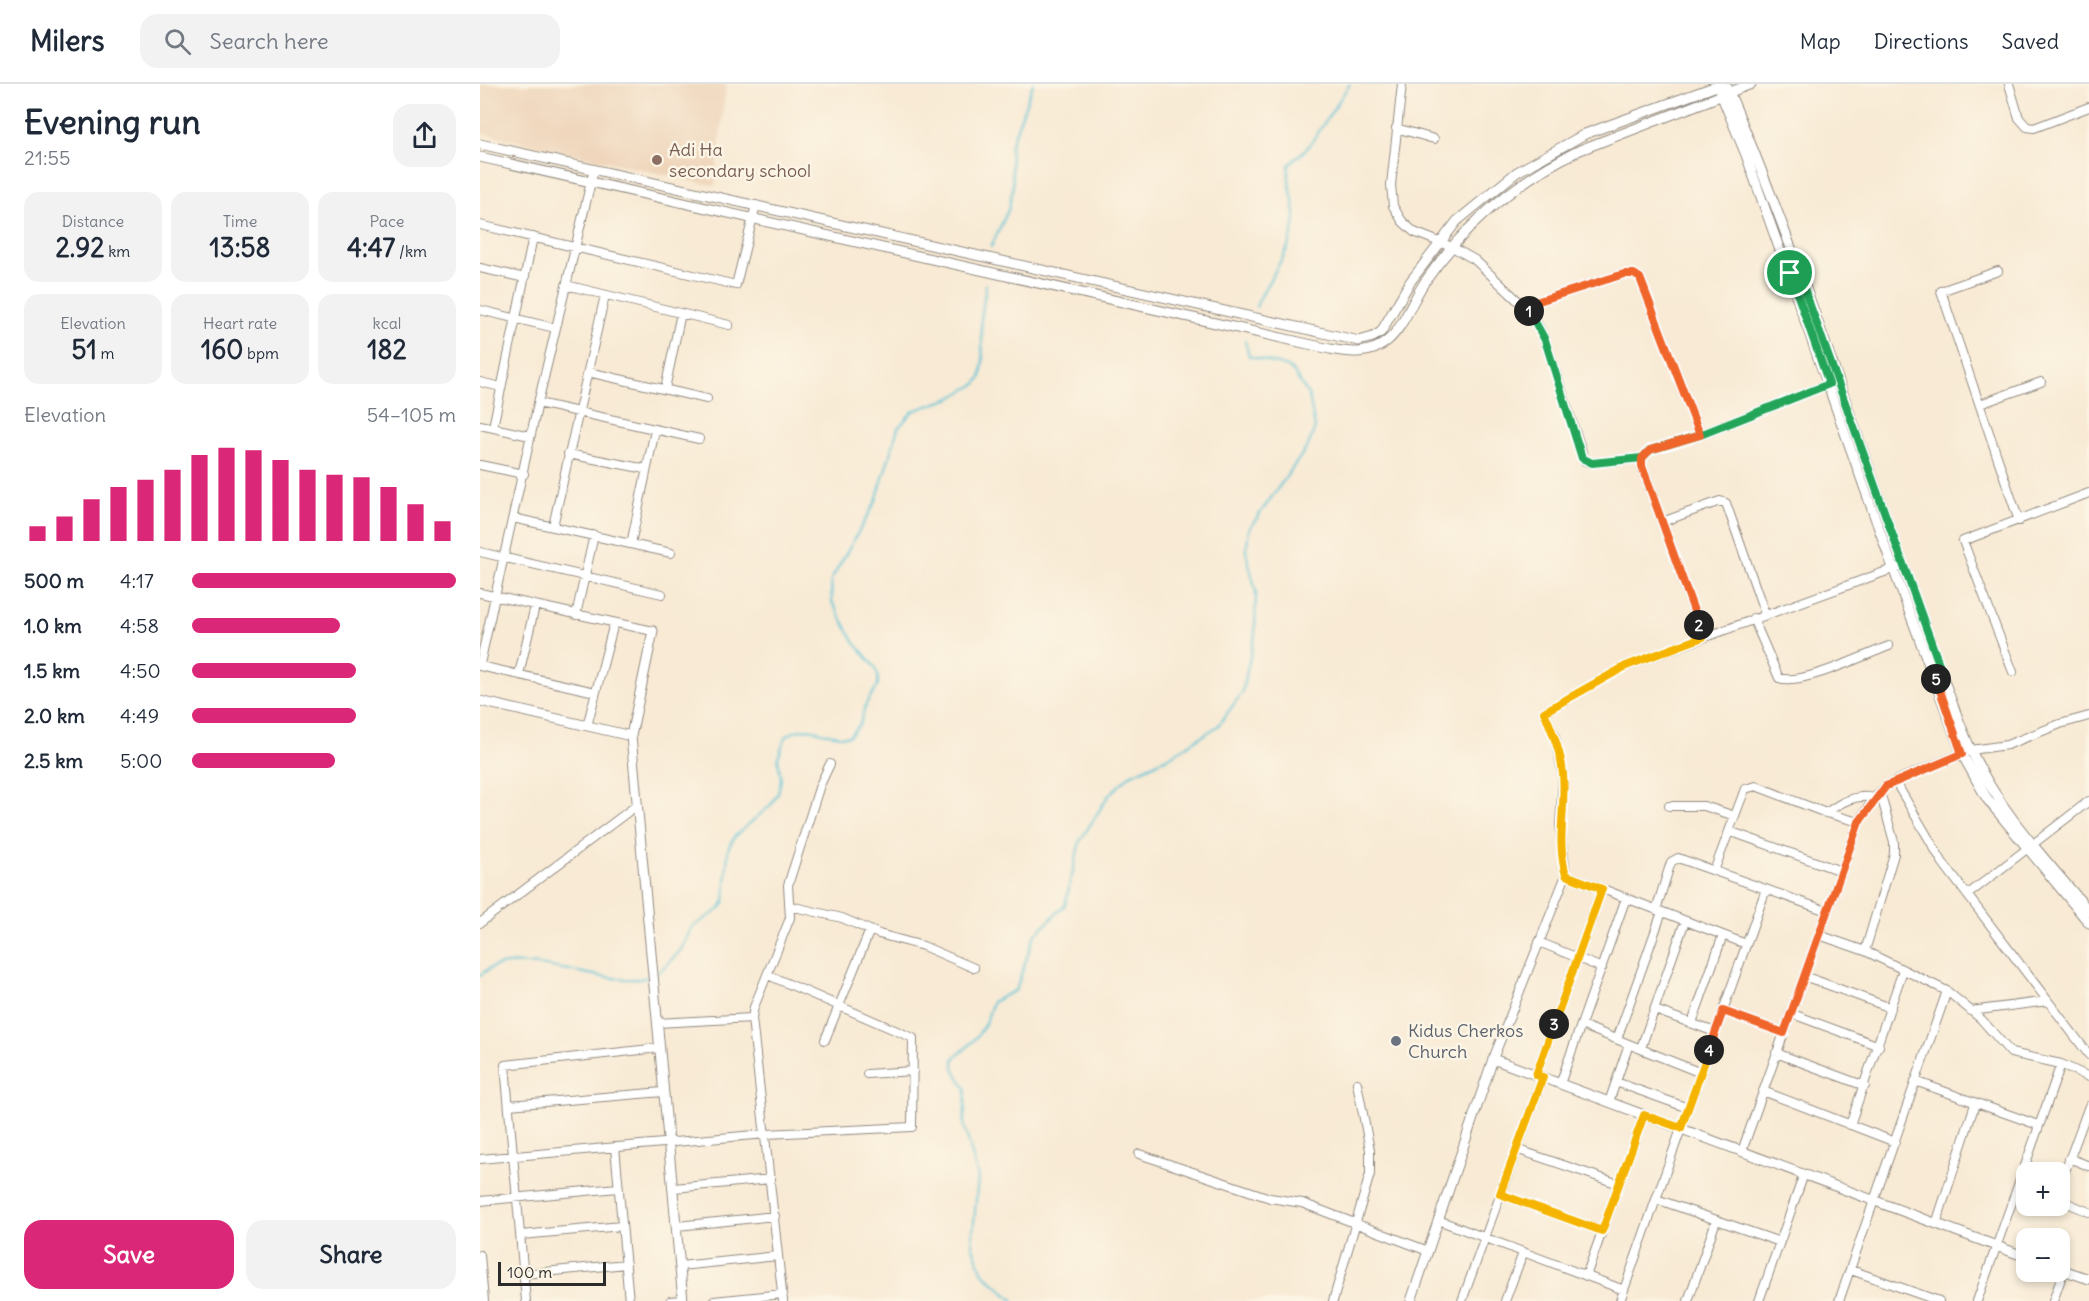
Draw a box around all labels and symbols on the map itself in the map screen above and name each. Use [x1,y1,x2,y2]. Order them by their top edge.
place label: Adi Ha secondary school [669,138,811,182]
marker: Adi Ha secondary school [650,153,664,167]
pin [1764,247,1815,298]
pin: 1 [1514,296,1544,326]
pin: 2 [1684,610,1714,640]
pin: 5 [1921,664,1951,694]
pin: 3 [1539,1009,1569,1039]
place label: Kidus Cherkos Church [1408,1019,1523,1063]
marker: Kidus Cherkos Church [1389,1034,1403,1048]
pin: 4 [1694,1035,1724,1065]
scale bar [498,1259,606,1286]

